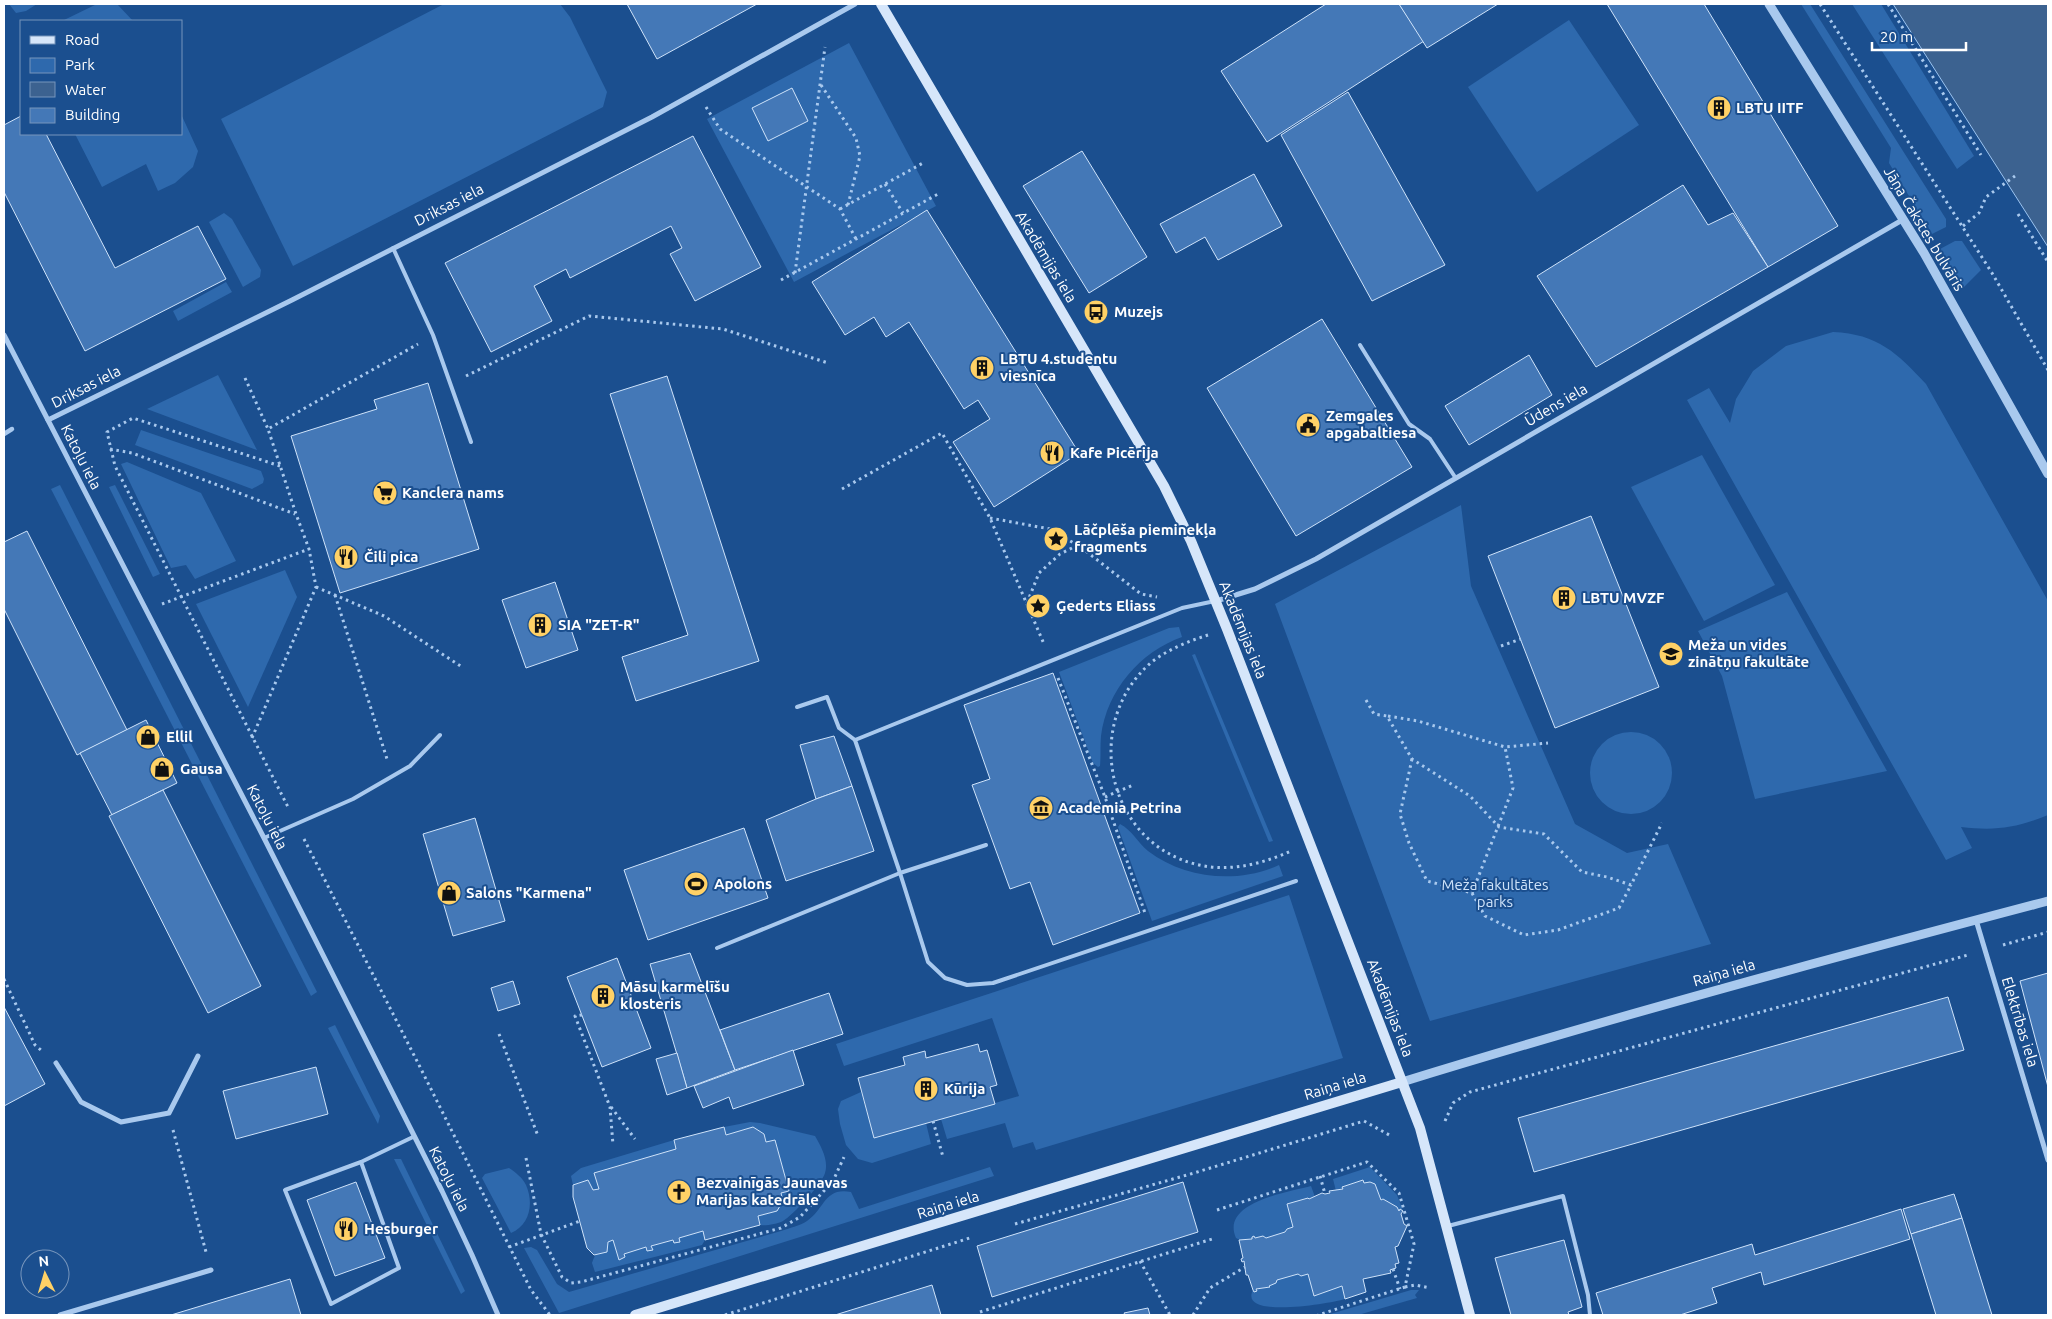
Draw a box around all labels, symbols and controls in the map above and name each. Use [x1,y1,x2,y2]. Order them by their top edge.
legend [20,20,182,135]
scale bar [1872,20,1966,52]
text: 20 m [1880,28,1913,45]
text: Road [65,31,100,48]
text: Park [65,56,95,73]
text: Water [65,81,106,98]
building icon: LBTU IITF [1706,95,1732,121]
place label: LBTU IITF [1736,99,1804,116]
text: Building [65,106,120,123]
street label: Jāņa Čakstes bulvāris [1881,163,1968,294]
street label: Driksas iela [411,180,486,229]
street label: Akadēmijas iela [1012,208,1080,306]
bus stop icon: Muzejs [1083,299,1109,325]
place label: Muzejs [1114,303,1163,320]
place label: LBTU 4.studentu viesnīca [1000,350,1117,384]
building icon: LBTU 4.studentu viesnīca [969,355,995,381]
street label: Driksas iela [48,362,123,411]
street label: Ūdens iela [1521,380,1590,429]
place label: Zemgales apgabaltiesa [1326,407,1416,441]
public building icon: Zemgales apgabaltiesa [1295,412,1321,438]
street label: Katoļu iela [58,421,105,492]
restaurant icon: Kafe Picērija [1039,440,1065,466]
place label: Kafe Picērija [1070,444,1159,461]
supermarket icon: Kanclera nams [372,480,398,506]
place label: Kanclera nams [402,484,504,501]
place label: Lāčplēša pieminekļa fragments [1074,521,1216,555]
place icon: Lāčplēša pieminekļa fragments [1043,526,1069,552]
restaurant icon: Čili pica [333,544,359,570]
place label: Čili pica [364,548,418,565]
street label: Akadēmijas iela [1216,579,1271,681]
building icon: LBTU MVZF [1551,585,1577,611]
place label: LBTU MVZF [1582,589,1665,606]
place icon: Ģederts Eliass [1025,593,1051,619]
place label: Ģederts Eliass [1056,597,1156,614]
building icon: SIA "ZET-R" [527,612,553,638]
place label: SIA "ZET-R" [558,616,640,633]
place label: Meža un vides zinātņu fakultāte [1688,636,1809,670]
school or university icon: Meža un vides zinātņu fakultāte [1658,641,1684,667]
shop icon: Ellil [135,724,161,750]
place label: Ellil [166,728,193,745]
shop icon: Gausa [149,756,175,782]
place label: Gausa [180,760,223,777]
street label: Katoļu iela [244,781,291,852]
museum icon: Academia Petrina [1028,795,1054,821]
place label: Academia Petrina [1058,799,1182,816]
sports icon: Apolons [683,871,709,897]
place label: Apolons [714,875,772,892]
park label: Meža fakultātes parks [1441,876,1549,910]
shop icon: Salons "Karmena" [436,880,462,906]
place label: Salons "Karmena" [466,884,592,901]
street label: Akadēmijas iela [1364,956,1417,1059]
street label: Raiņa iela [1691,956,1757,990]
street label: Elektrības iela [1999,975,2042,1069]
place label: Māsu karmelīšu klosteris [620,978,730,1012]
building icon: Māsu karmelīšu klosteris [590,983,616,1009]
street label: Raiņa iela [1302,1068,1368,1103]
building icon: Kūrija [913,1076,939,1102]
place label: Kūrija [944,1080,985,1097]
street label: Katoļu iela [426,1143,473,1214]
place label: Bezvainīgās Jaunavas Marijas katedrāle [696,1174,848,1208]
church icon: Bezvainīgās Jaunavas Marijas katedrāle [666,1179,692,1205]
street label: Raiņa iela [915,1187,981,1222]
restaurant icon: Hesburger [333,1216,359,1242]
place label: Hesburger [364,1220,439,1237]
north arrow [20,1249,70,1299]
text: N [38,1253,50,1269]

